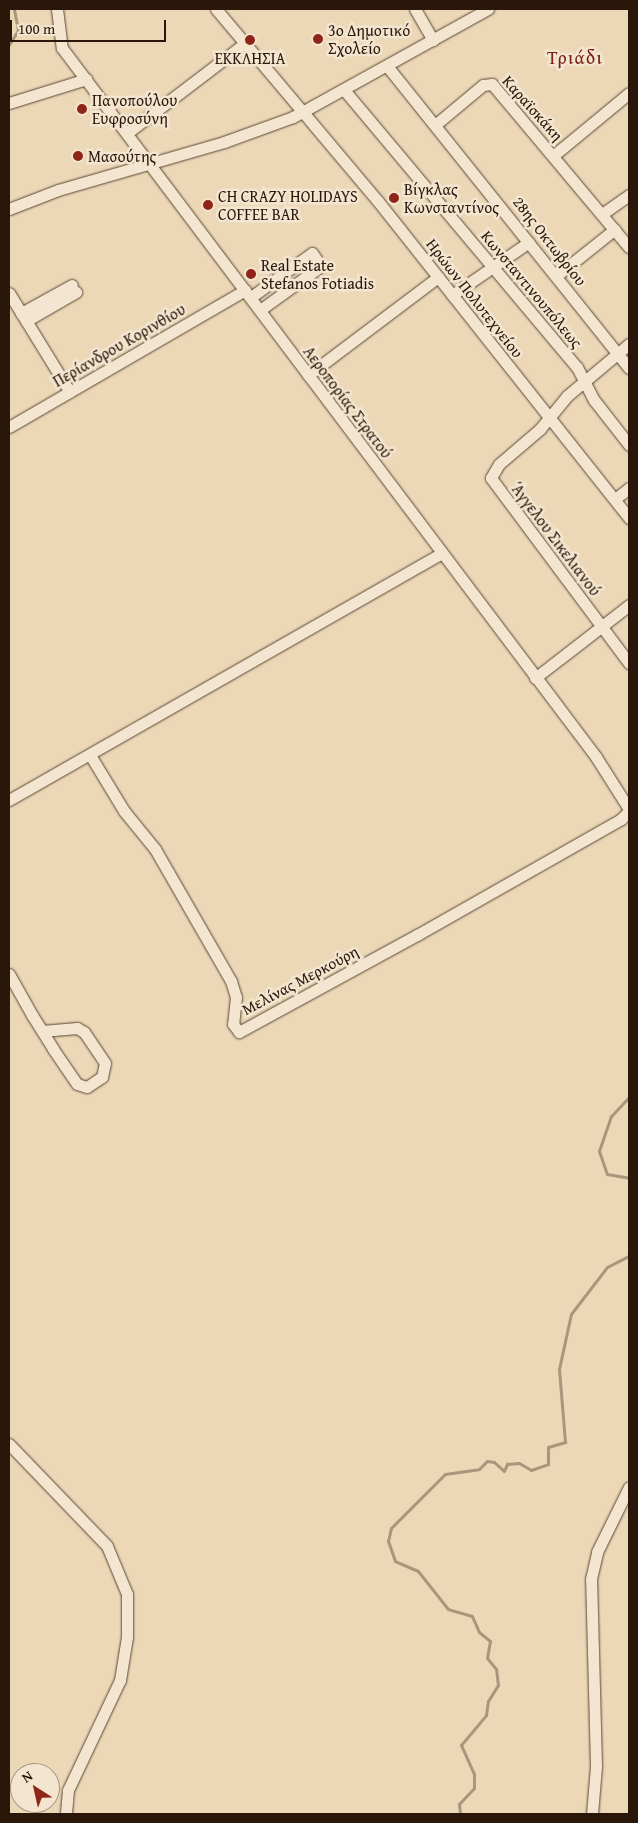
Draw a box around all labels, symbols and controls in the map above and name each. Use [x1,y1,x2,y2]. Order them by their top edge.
scale bar [12,10,169,42]
text: 100 m [18,18,55,39]
place label: 3ο Δημοτικό Σχολείο [328,20,410,58]
marker: 3ο Δημοτικό Σχολείο [312,33,324,45]
marker: ΕΚΚΛΗΣΙΑ [244,34,256,46]
district label: Τριάδι [546,47,604,69]
place label: ΕΚΚΛΗΣΙΑ [215,48,285,68]
street label: Καραϊσκάκη [499,71,567,145]
place label: Πανοπούλου Ευφροσύνη [92,90,177,128]
marker: Πανοπούλου Ευφροσύνη [76,103,88,115]
place label: Μασούτης [88,146,156,166]
marker: Μασούτης [72,150,84,162]
place label: Βίγκλας Κωνσταντίνος [404,179,499,217]
place label: CH CRAZY HOLIDAYS COFFEE BAR [218,186,358,224]
marker: Βίγκλας Κωνσταντίνος [388,192,400,204]
street label: 28ης Οκτωβρίου [509,192,591,290]
marker: CH CRAZY HOLIDAYS COFFEE BAR [202,199,214,211]
street label: Κωνσταντινουπόλεως [477,226,587,352]
street label: Ηρώων Πολυτεχνείου [422,235,528,361]
place label: Real Estate Stefanos Fotiadis [261,255,374,293]
marker: Real Estate Stefanos Fotiadis [245,268,257,280]
street label: Περίανδρου Κορινθίου [49,299,189,391]
street label: Αεροπορίας Στρατού [300,342,396,462]
street label: Άγγελου Σικελιανού [507,478,605,600]
street label: Μελίνας Μερκούρη [239,941,361,1019]
north arrow [10,1763,60,1813]
text: N [17,1766,37,1787]

